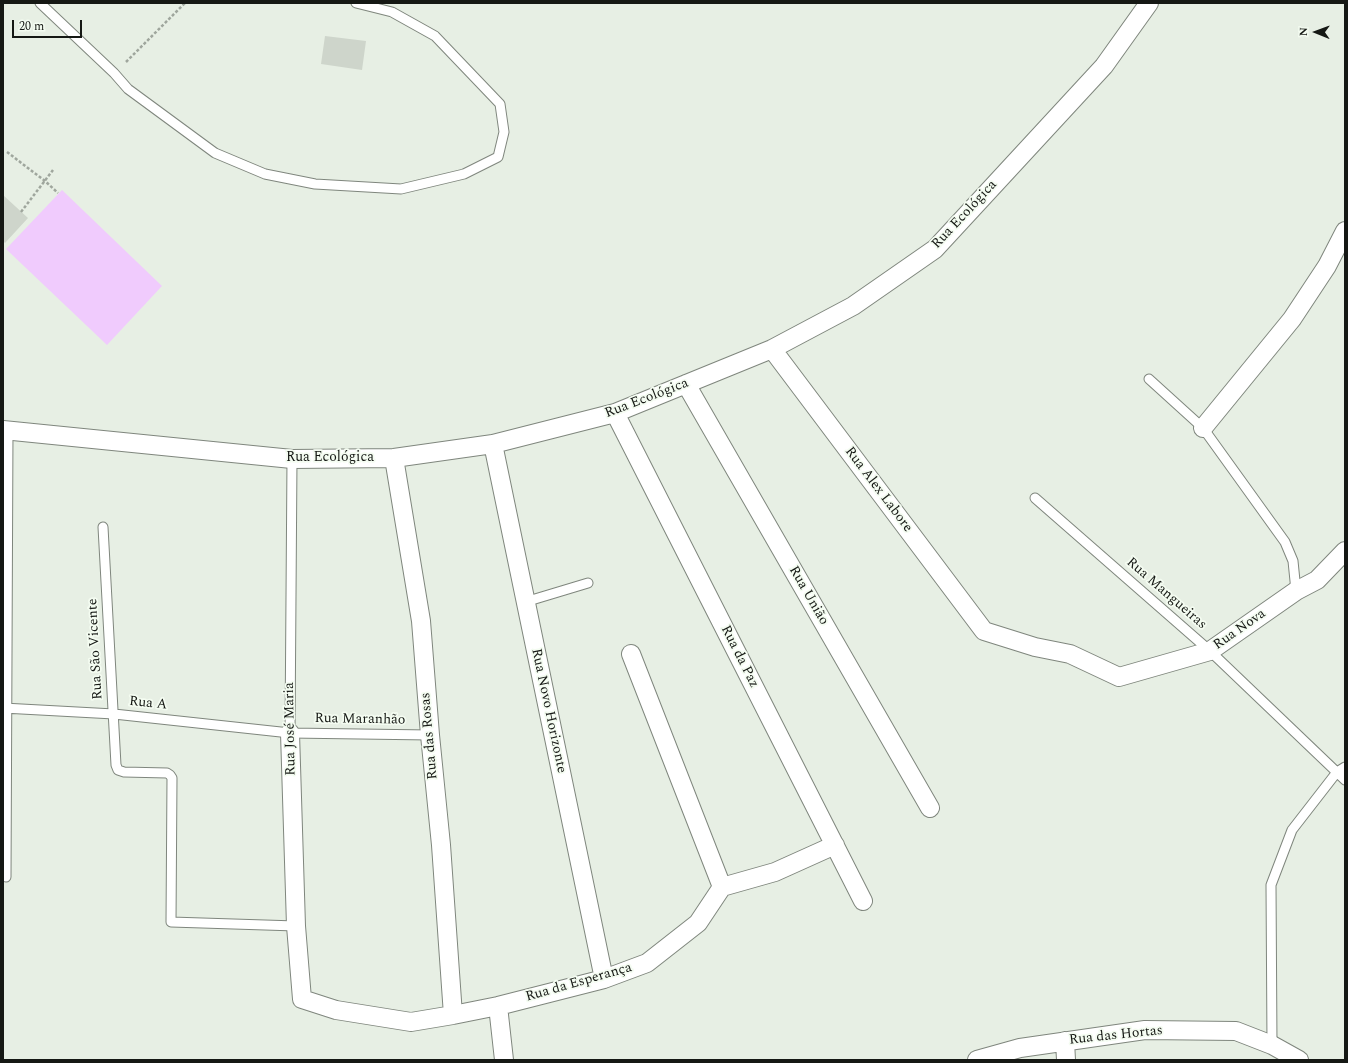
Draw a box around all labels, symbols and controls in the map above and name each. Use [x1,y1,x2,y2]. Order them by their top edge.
scale bar [14,12,84,38]
north arrow [1296,12,1336,52]
text: 20 m [19,17,44,36]
text: N [1295,27,1312,36]
street label: Rua Ecológica [929,177,1001,253]
street label: Rua Ecológica [603,375,691,423]
street label: Rua Alex Labore [840,444,916,536]
street label: Rua Ecológica [286,450,374,466]
street label: Rua Mangueiras [1122,555,1210,633]
street label: Rua União [784,563,832,629]
street label: Rua São Vicente [85,598,107,700]
street label: Rua Nova [1211,606,1269,654]
street label: Rua da Paz [716,623,762,691]
street label: Rua Novo Horizonte [527,647,569,775]
street label: Rua José Maria [282,682,300,776]
street label: Rua das Rosas [418,692,442,780]
street label: Rua A [128,694,168,714]
street label: Rua Maranhão [314,711,406,729]
street label: Rua da Esperança [524,960,634,1006]
street label: Rua das Hortas [1068,1023,1164,1049]

